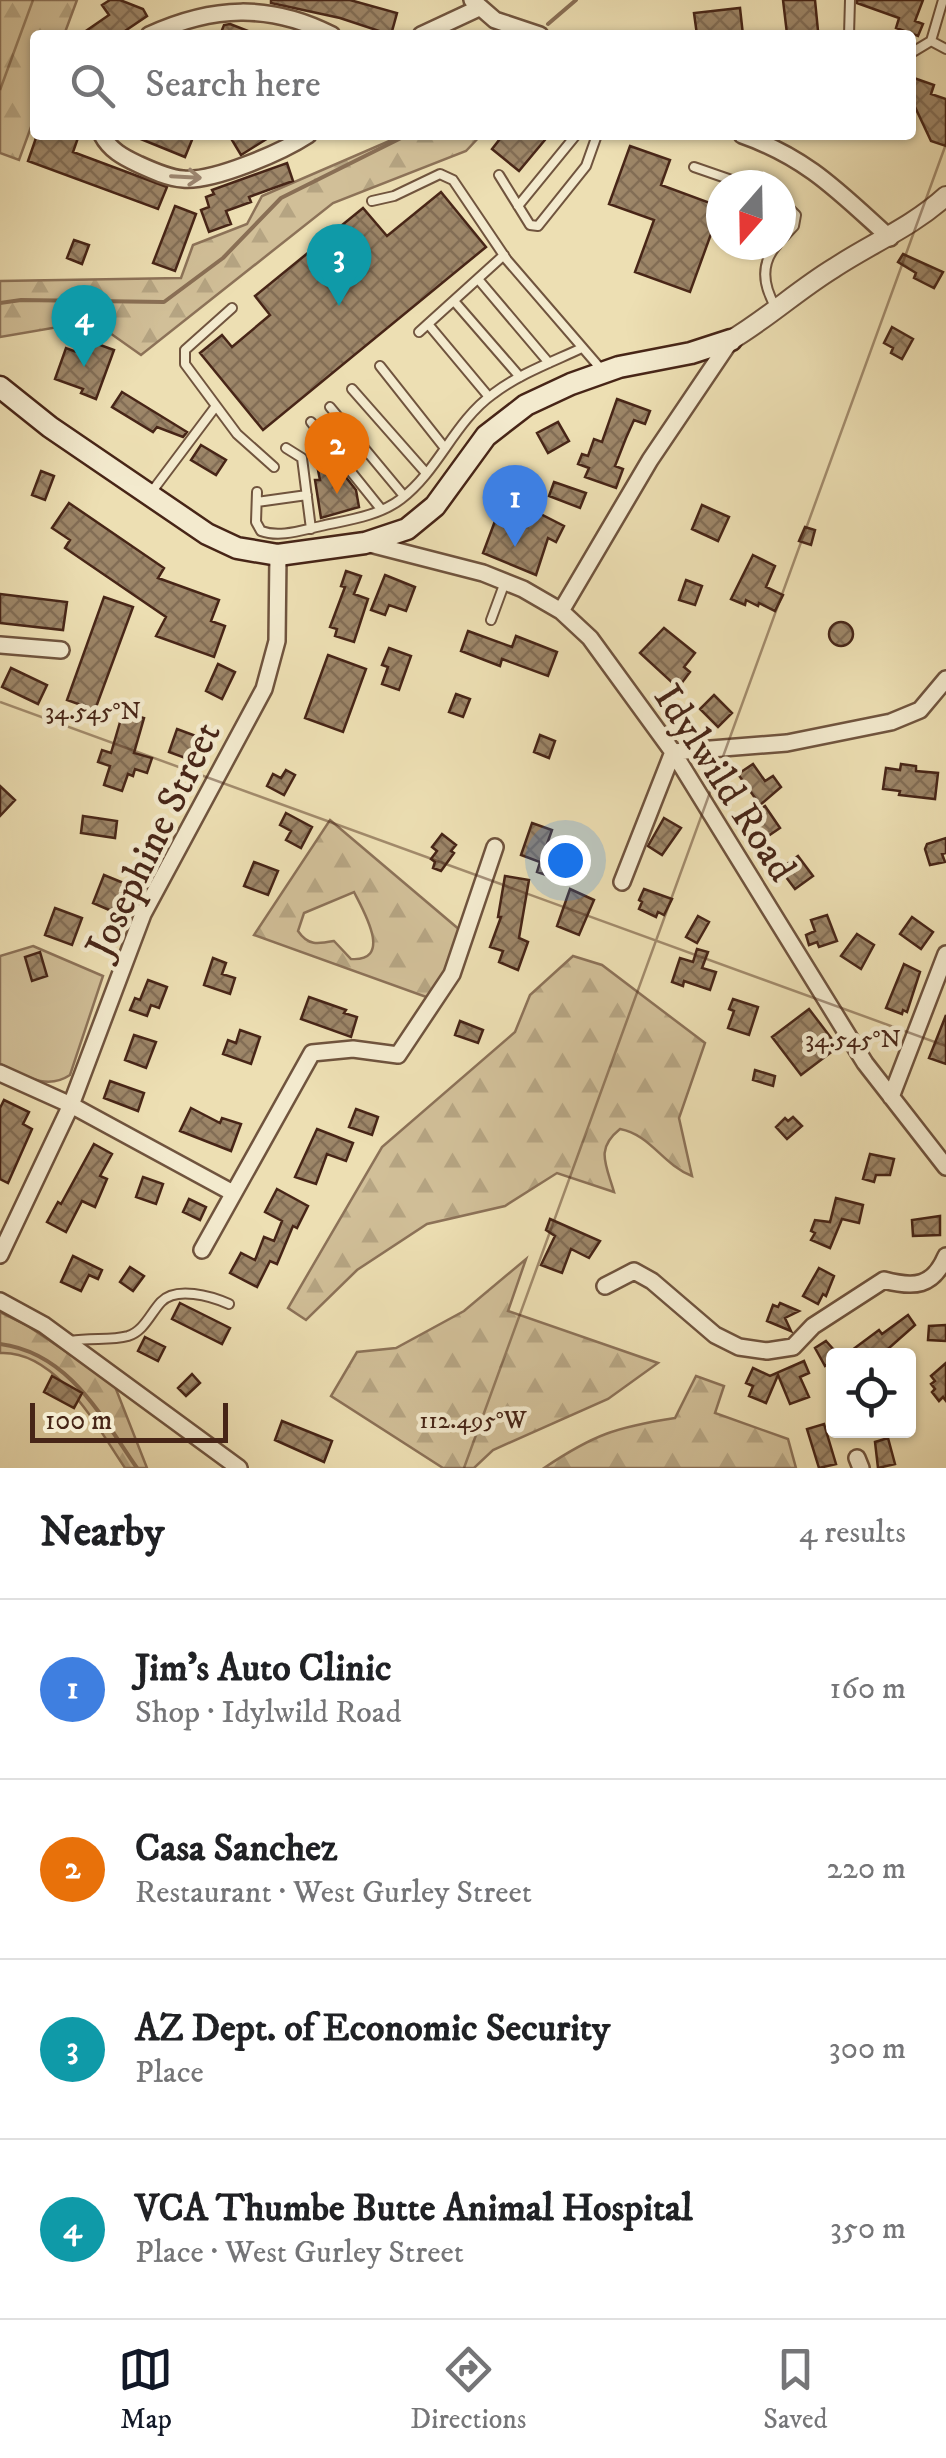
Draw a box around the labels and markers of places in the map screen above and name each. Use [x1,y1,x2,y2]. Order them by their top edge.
pin: 3 [306,224,372,306]
pin: 4 [52,284,116,367]
pin: 2 [304,412,370,494]
pin: 1 [482,464,548,547]

